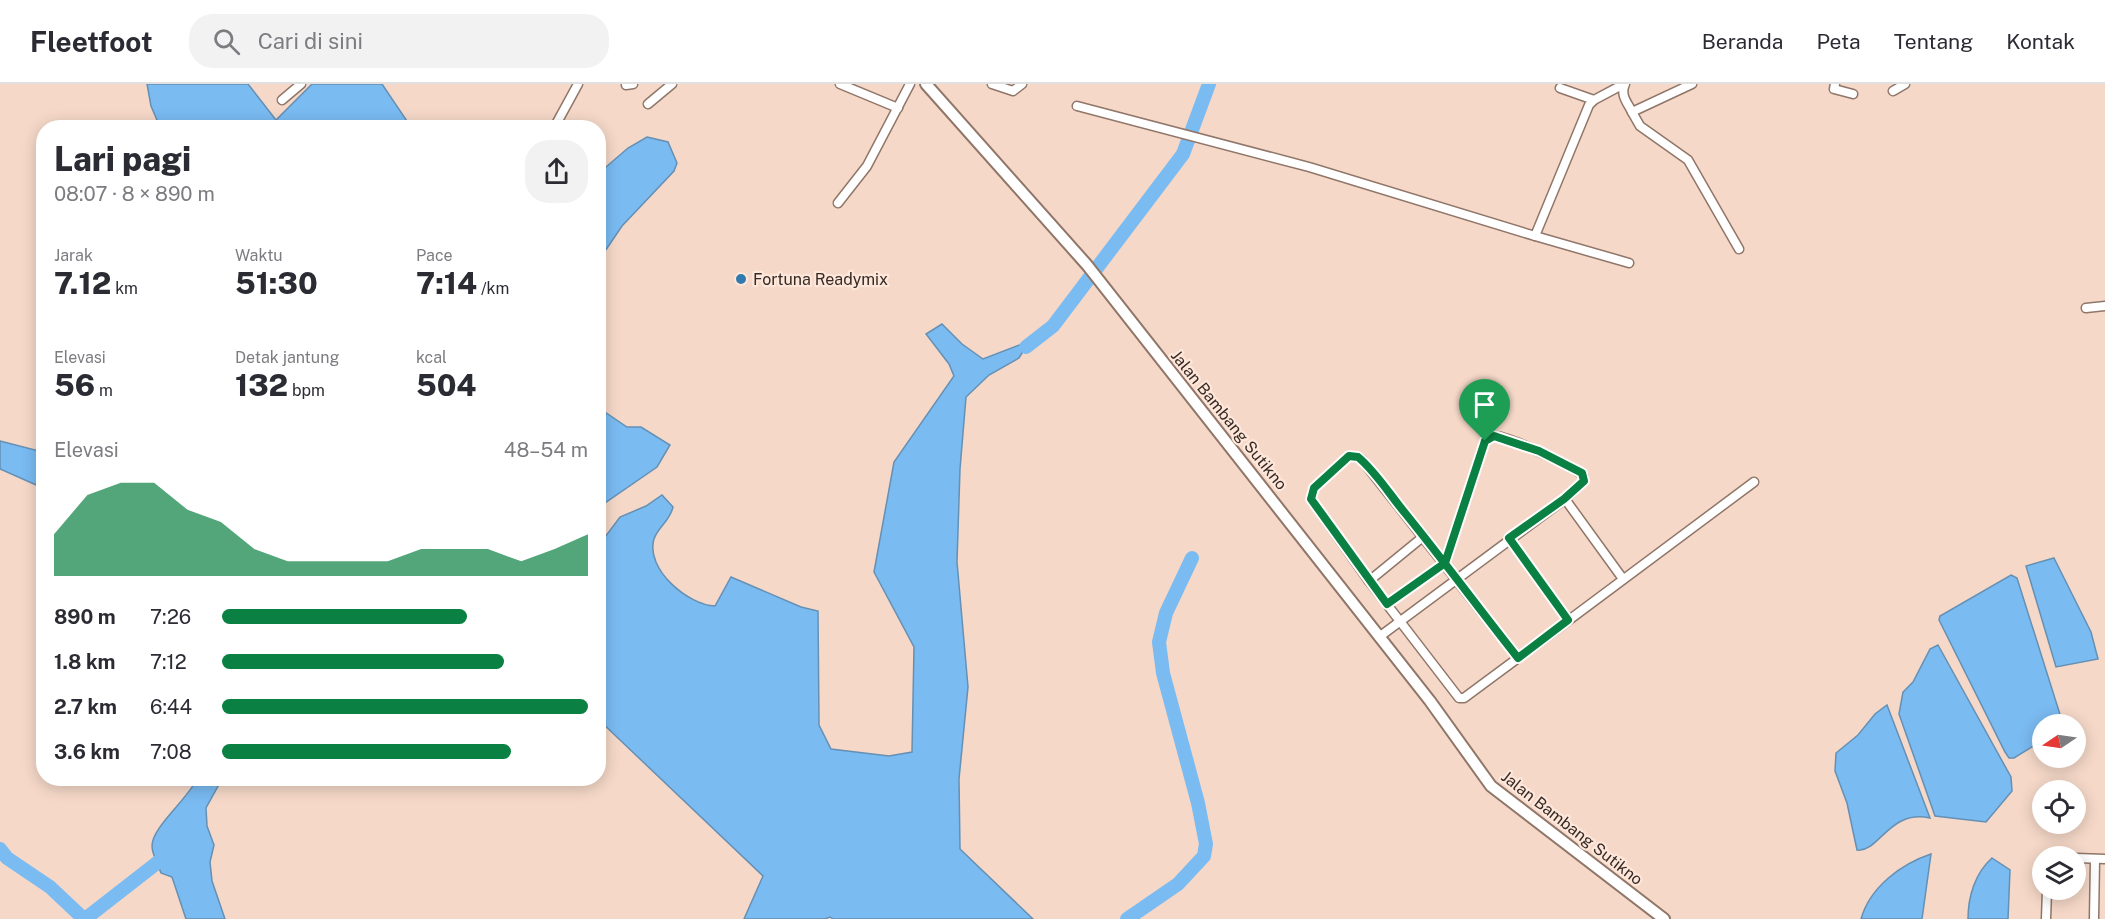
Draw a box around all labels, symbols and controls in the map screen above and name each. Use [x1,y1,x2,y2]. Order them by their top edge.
search box [189,14,609,68]
text: Fleetfoot [30,25,153,58]
icon: search [210,25,243,58]
text: Cari di sini [258,28,363,54]
text: Beranda [1702,29,1783,54]
text: Peta [1816,29,1861,54]
text: Tentang [1894,29,1973,54]
text: Kontak [2006,29,2075,54]
text: Lari pagi [54,140,191,178]
button: share [525,140,588,203]
text: 08:07 · 8 × 890 m [54,182,215,206]
text: Jarak [54,246,93,265]
text: Waktu [235,246,283,265]
text: Pace [416,246,453,265]
text: 7.12 [54,265,111,301]
text: 51:30 [235,265,318,301]
text: 7:14 [416,265,477,301]
place label: Fortuna Readymix [753,270,888,289]
marker: Fortuna Readymix [734,272,748,286]
text: km [111,279,138,298]
text: /km [477,279,509,298]
street label: Jalan Bambang Sutikno [1167,346,1291,494]
text: Elevasi [54,348,106,367]
text: Detak jantung [235,348,339,367]
text: kcal [416,348,447,367]
text: 56 [54,367,95,403]
text: 132 [235,367,288,403]
text: 504 [416,367,476,403]
pin [1459,379,1510,441]
text: m [95,381,113,400]
text: bpm [288,381,325,400]
icon: arrive [1468,388,1501,421]
text: Elevasi [54,438,119,462]
text: 48–54 m [504,438,588,462]
text: 890 m [54,605,116,629]
text: 7:26 [150,605,191,629]
text: 1.8 km [54,650,115,674]
text: 7:12 [150,650,187,674]
text: 2.7 km [54,695,117,719]
text: 6:44 [150,695,192,719]
north arrow [2032,714,2086,768]
map controls [2032,714,2086,900]
text: 3.6 km [54,740,120,764]
text: 7:08 [150,740,192,764]
street label: Jalan Bambang Sutikno [1498,767,1646,889]
button: locate [2032,780,2086,834]
button: layers [2032,846,2086,900]

